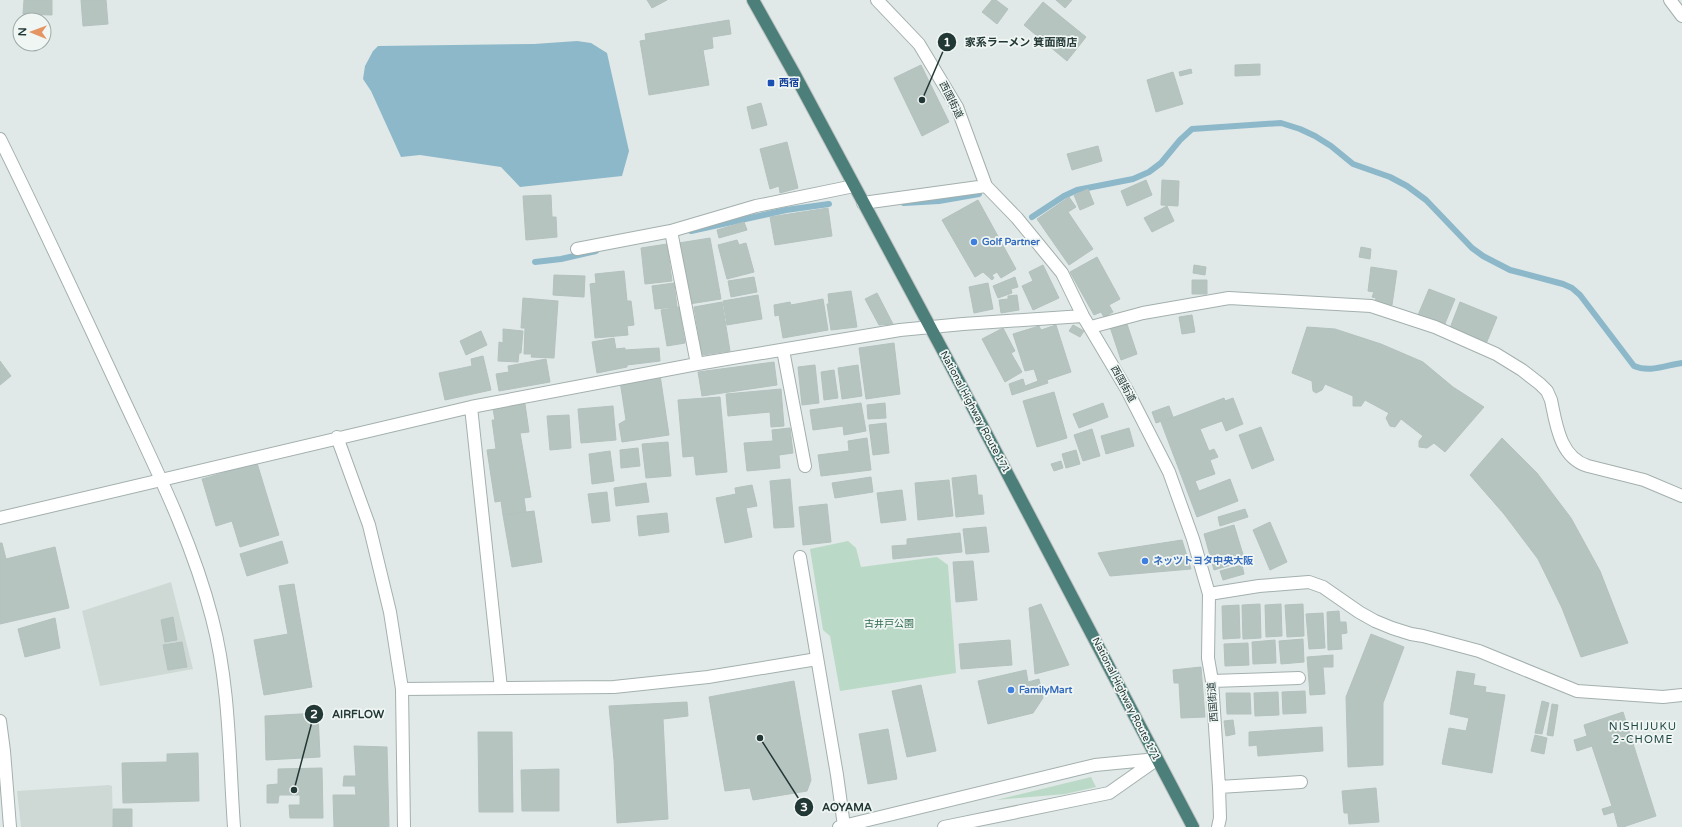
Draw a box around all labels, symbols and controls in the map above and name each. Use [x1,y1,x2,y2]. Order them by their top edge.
north arrow [12,12,52,52]
text: N [16,27,29,36]
callout: 家系ラーメン 箕面商店 [937,30,1086,53]
text: 1 [943,35,951,49]
text: 家系ラーメン 箕面商店 [965,36,1077,49]
place label: 西宿 [779,77,799,89]
marker: 西宿 [766,78,776,88]
street label: 西国街道 [937,79,965,121]
place label: Golf Partner [982,236,1040,248]
marker: Golf Partner [969,237,979,247]
street label: National Highway Route 171 [938,349,1012,475]
street label: 西国街道 [1108,364,1138,404]
place label: ネッツトヨタ中央大阪 [1153,555,1254,567]
marker: ネッツトヨタ中央大阪 [1140,556,1150,566]
park label: 古井戸公園 [864,618,914,630]
street label: National Highway Route 171 [1090,635,1162,763]
street label: 西国街道 [1206,682,1220,722]
place label: FamilyMart [1019,684,1072,696]
marker: FamilyMart [1006,685,1016,695]
callout: AIRFLOW [304,703,392,726]
text: 2 [310,707,318,721]
text: AIRFLOW [332,708,385,721]
district label: NISHIJUKU 2-CHOME [1609,720,1677,746]
callout: AOYAMA [794,795,880,818]
text: 3 [800,800,808,814]
text: AOYAMA [822,801,872,814]

